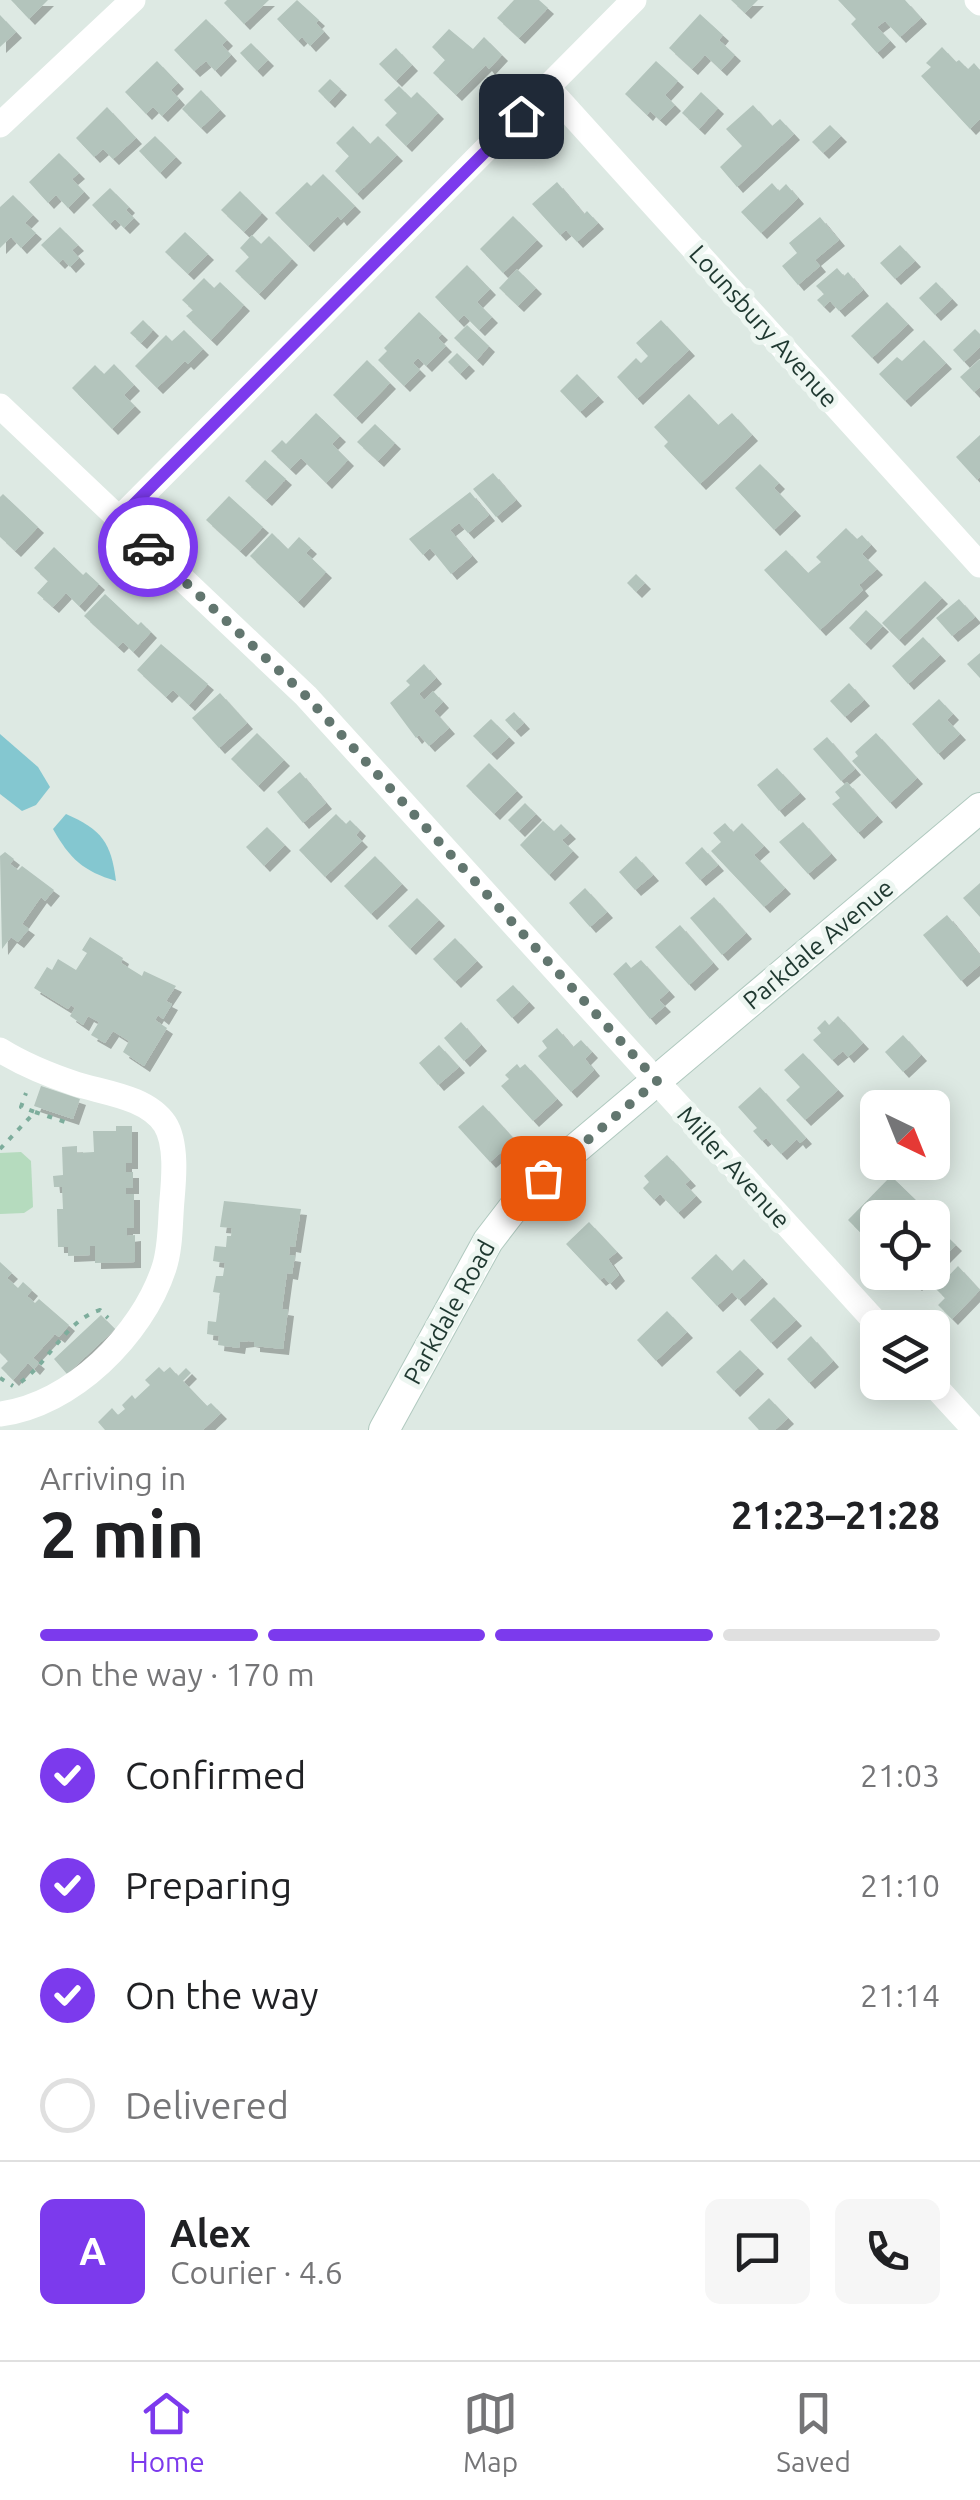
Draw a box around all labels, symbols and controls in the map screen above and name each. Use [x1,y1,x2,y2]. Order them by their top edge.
pin [479,74,564,159]
icon: home [494,89,549,144]
street label: Lounsbury Avenue [684,239,844,413]
courier [98,497,198,597]
icon: car [121,520,176,575]
street label: Parkdale Avenue [737,873,899,1015]
north arrow [860,1090,950,1180]
map controls [860,1090,950,1400]
street label: Miller Avenue [672,1100,796,1234]
pin [501,1136,586,1221]
icon: bag [516,1151,571,1206]
button: locate [860,1200,950,1290]
street label: Parkdale Road [398,1235,500,1389]
button: layers [860,1310,950,1400]
text: Arriving in [40,1460,186,1496]
text: 21:23–21:28 [731,1494,940,1536]
text: 2 min [40,1497,204,1570]
text: On the way · 170 m [40,1656,315,1692]
icon: check [40,1748,95,1803]
text: Confirmed [125,1754,306,1796]
text: 21:03 [860,1757,940,1793]
icon: check [40,1858,95,1913]
text: Preparing [125,1864,292,1906]
text: 21:10 [860,1867,940,1903]
icon: check [40,1968,95,2023]
text: On the way [125,1974,318,2016]
text: 21:14 [860,1977,940,2013]
text: Delivered [125,2084,289,2126]
button: chat [705,2199,810,2304]
button: phone [835,2199,940,2304]
text: Alex [170,2212,251,2254]
text: A [79,2230,106,2272]
text: Courier · 4.6 [170,2254,343,2290]
tab: Home [129,2386,205,2477]
tab: Map [463,2386,518,2477]
tab: Saved [776,2386,851,2477]

